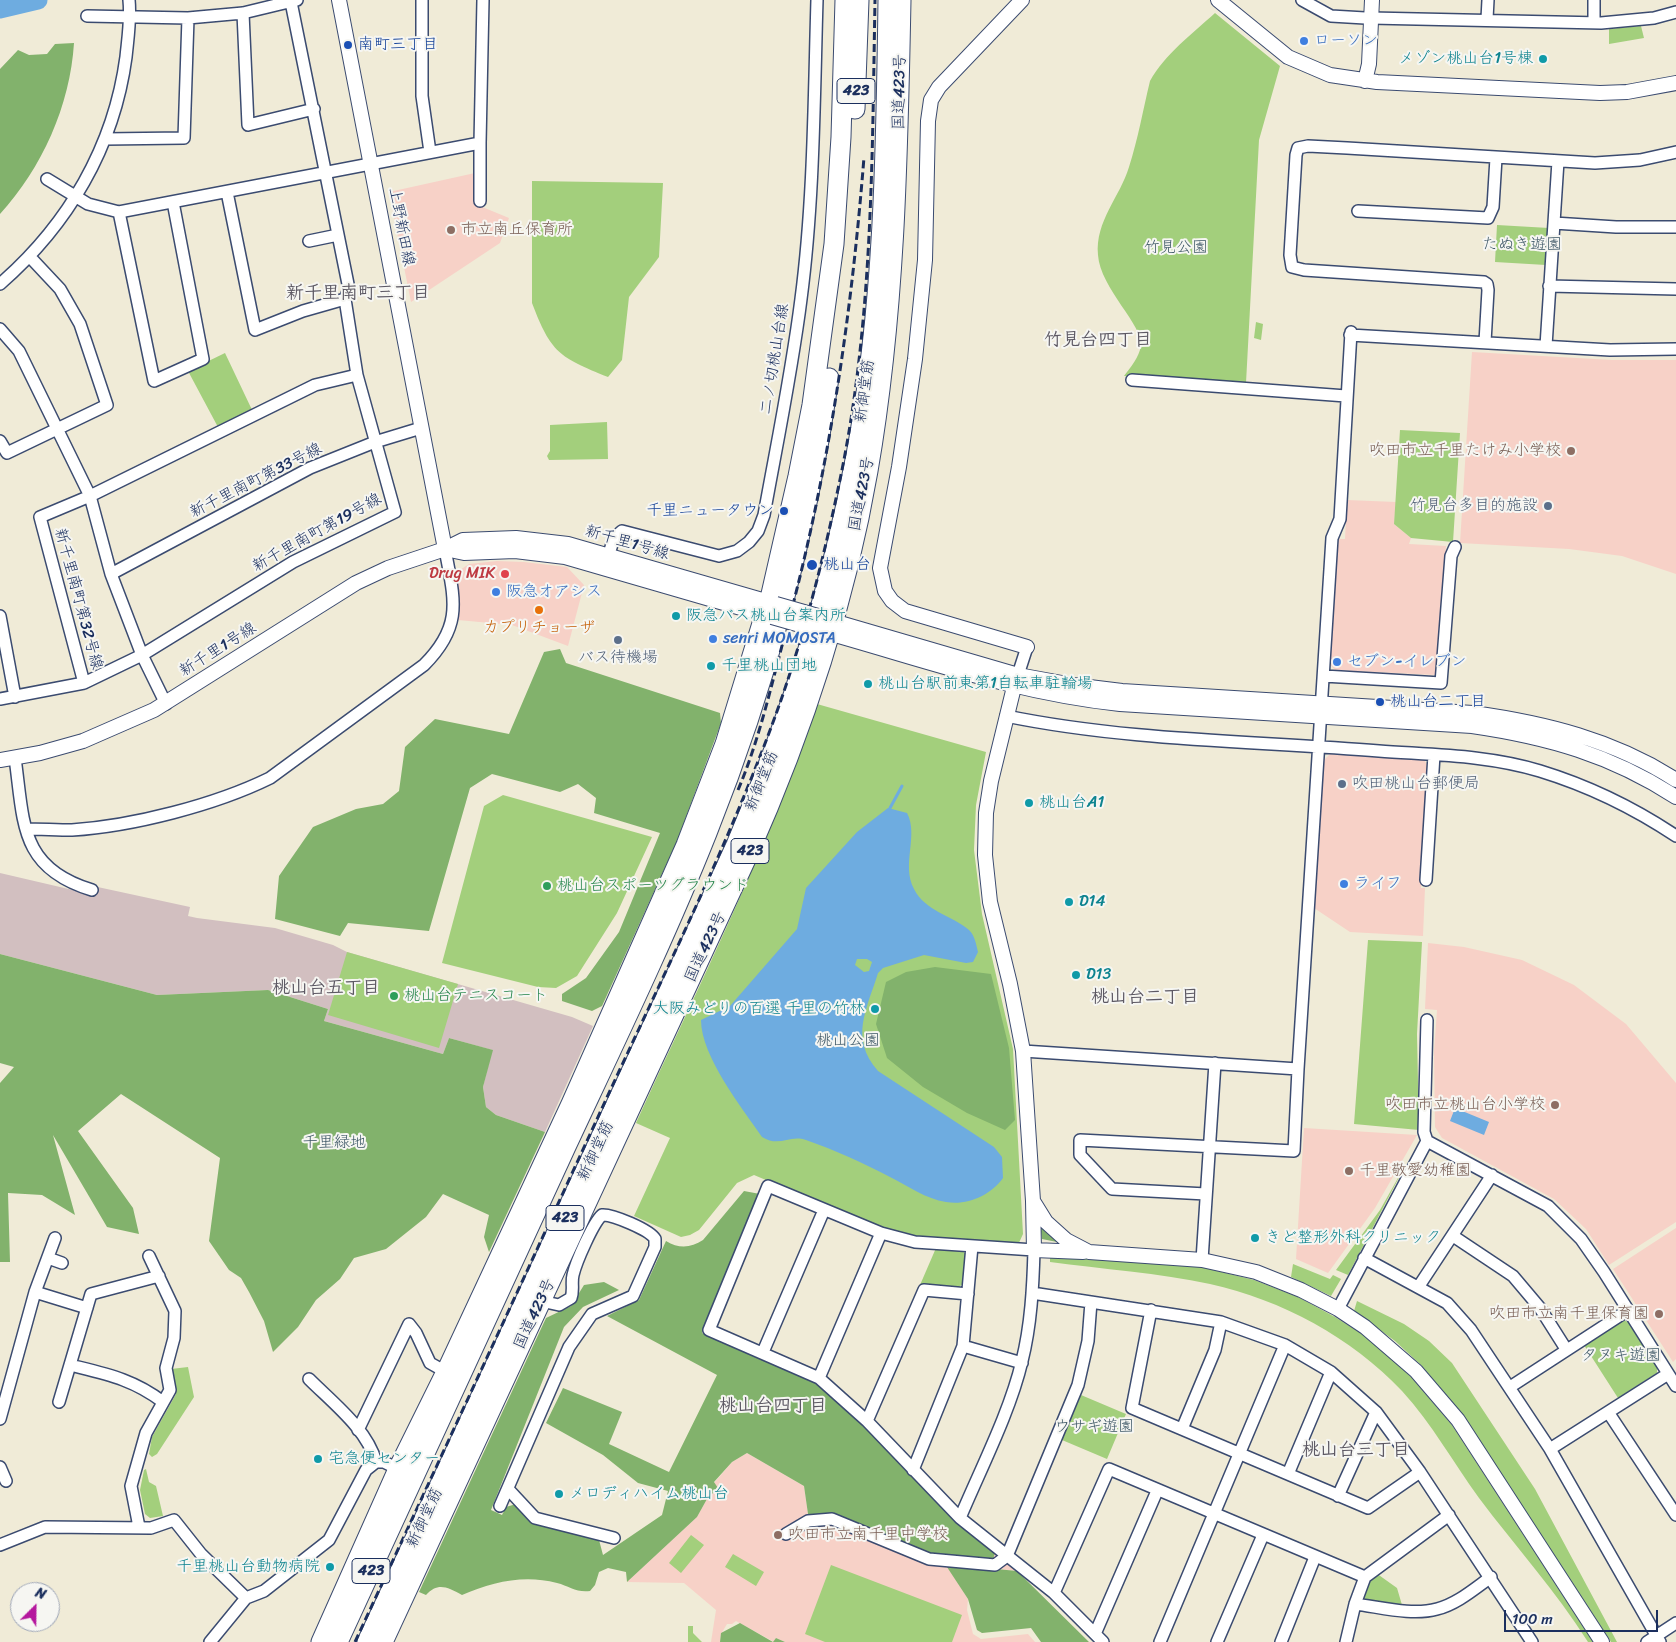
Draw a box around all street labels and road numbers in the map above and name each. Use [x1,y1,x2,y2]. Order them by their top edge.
street label: 国道423号 [890,54,910,130]
road number: 423 [837,78,875,104]
street label: 上野新田線 [384,186,418,268]
street label: 二ノ切桃山台線 [757,302,793,416]
street label: 新御堂筋 [851,358,879,424]
street label: 新千里南町第33号線 [187,439,325,523]
street label: 国道423号 [845,455,879,533]
street label: 新千里南町第19号線 [249,490,385,576]
street label: 新千里1号線 [583,522,671,564]
street label: 新千里南町第32号線 [50,526,106,672]
street label: 新千里1号線 [176,619,260,681]
street label: 新御堂筋 [741,748,783,814]
road number: 423 [731,838,769,864]
street label: 国道423号 [681,908,731,986]
street label: 新御堂筋 [574,1118,618,1184]
road number: 423 [546,1206,584,1230]
street label: 国道423号 [510,1275,560,1353]
street label: 新御堂筋 [403,1485,447,1551]
road number: 423 [352,1558,390,1584]

